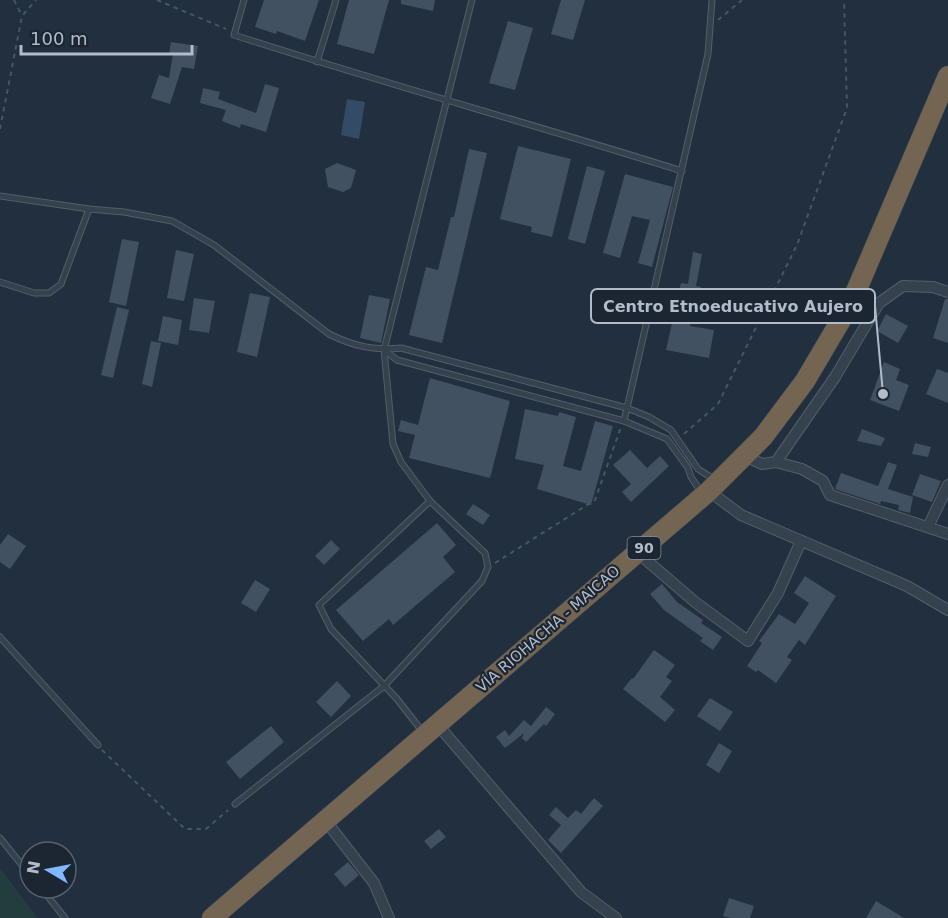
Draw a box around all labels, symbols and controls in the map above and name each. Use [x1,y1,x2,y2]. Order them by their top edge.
scale bar [21,18,192,56]
text: 100 m [30,28,88,49]
callout: Centro Etnoeducativo Aujero [591,289,875,323]
text: Centro Etnoeducativo Aujero [603,297,863,316]
road number: 90 [628,537,660,559]
street label: VÍA RIOHACHA - MAICAO [472,561,624,696]
north arrow [18,840,78,900]
text: N [23,859,44,876]

